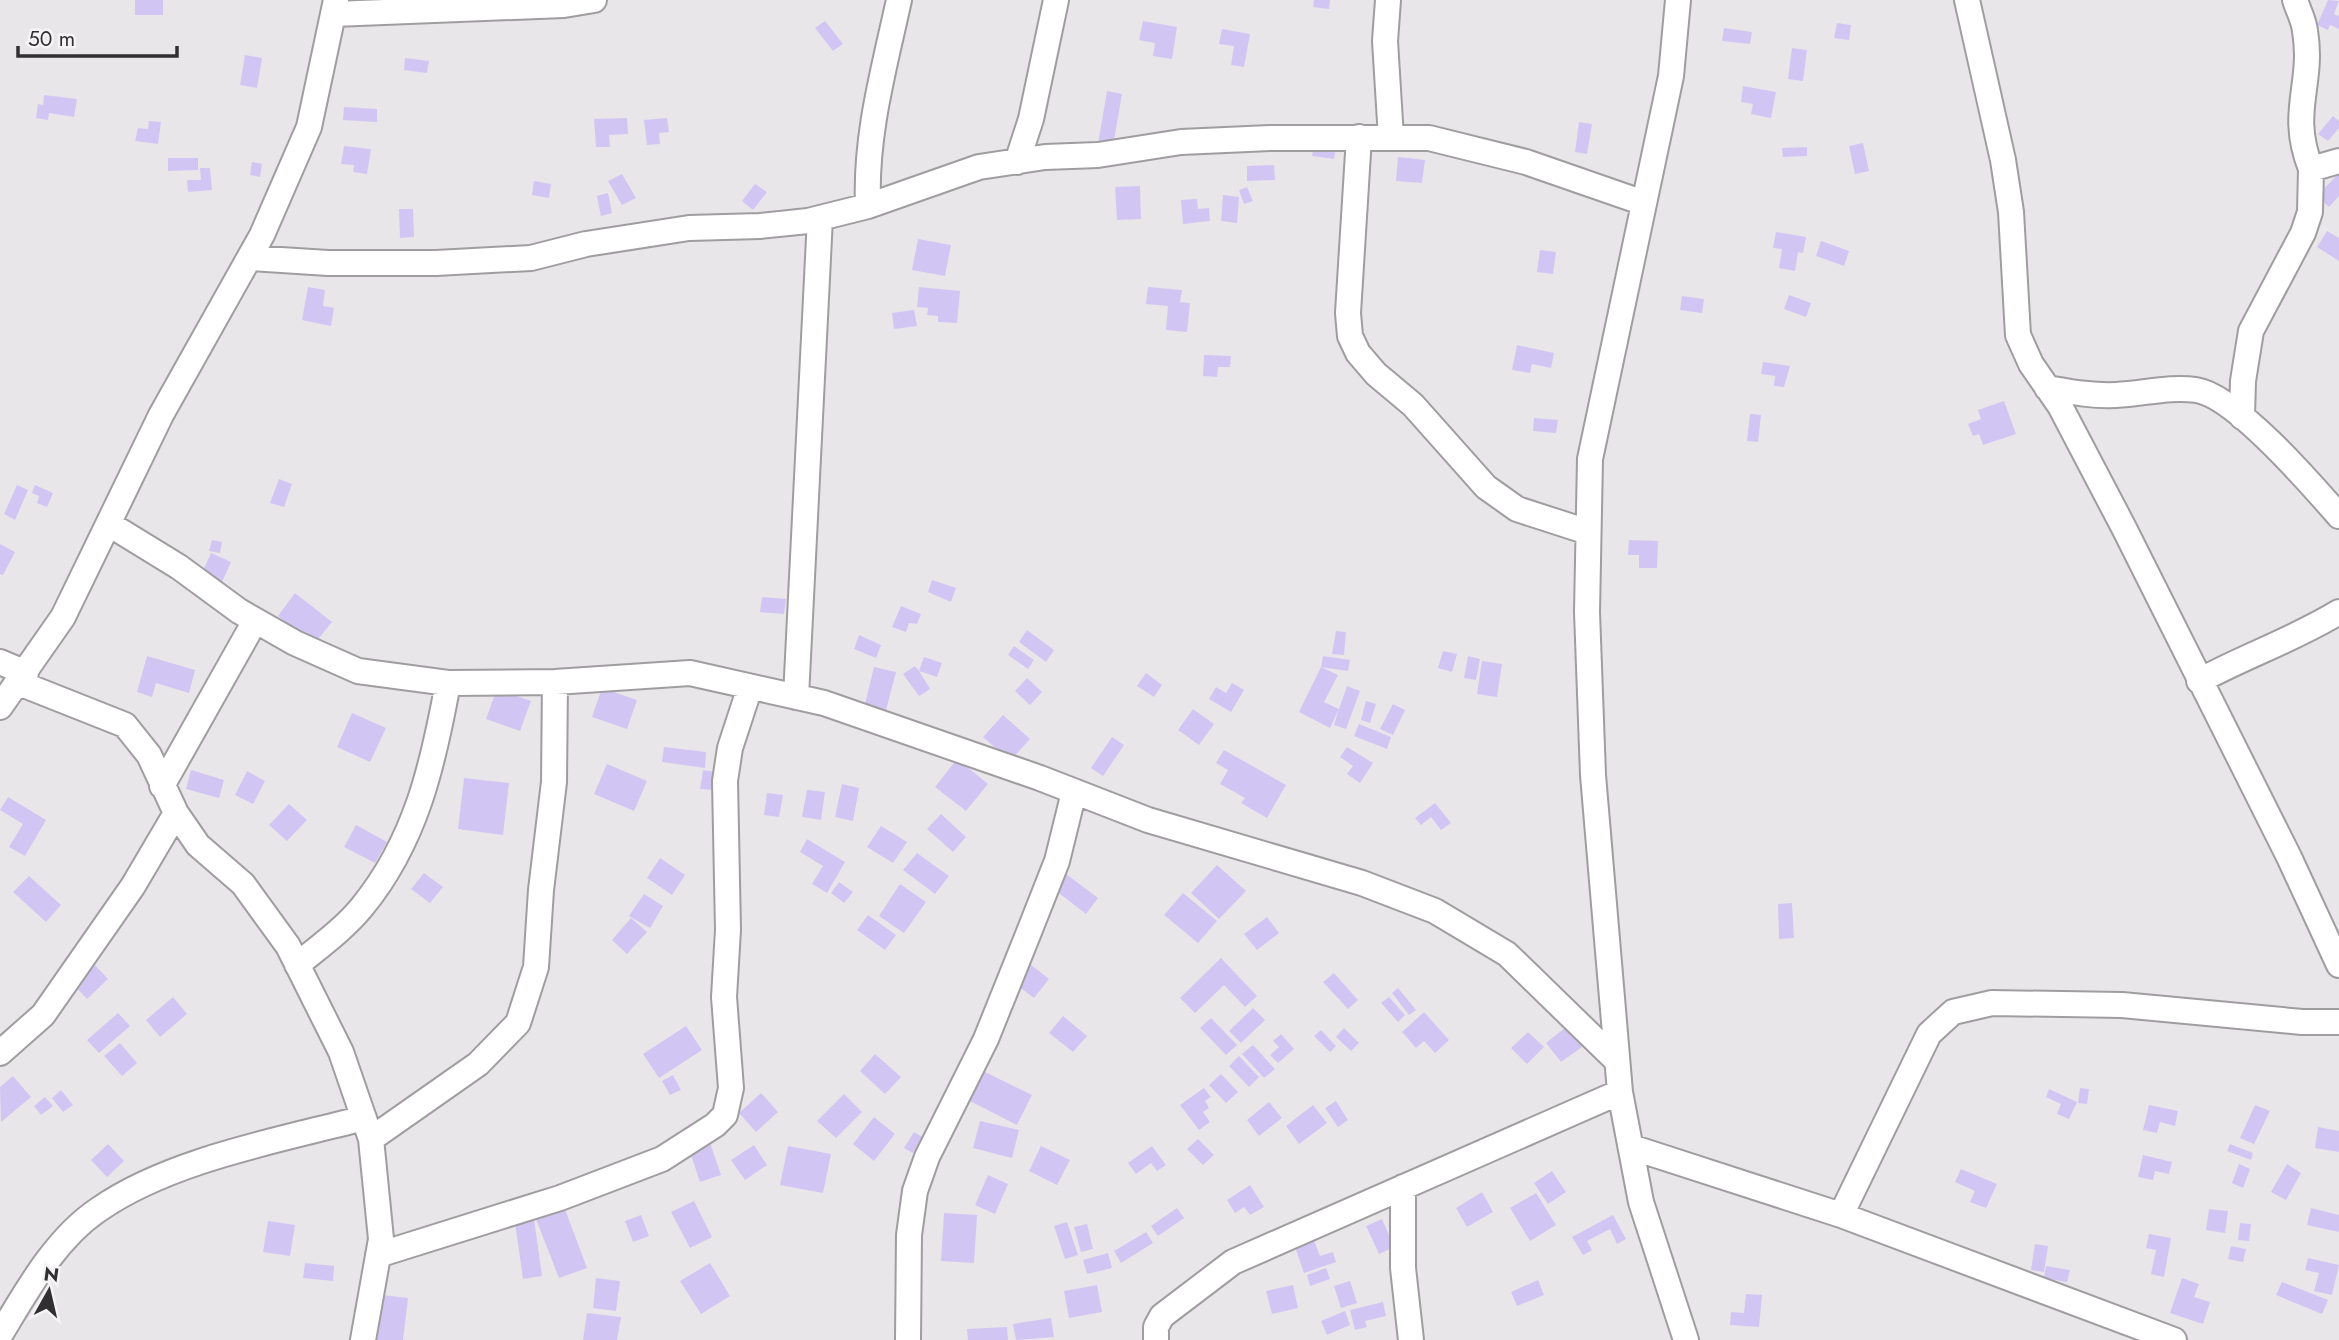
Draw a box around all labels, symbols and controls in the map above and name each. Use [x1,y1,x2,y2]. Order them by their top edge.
scale bar [18,14,177,58]
text: 50 m [28,24,75,54]
north arrow [14,1256,84,1326]
text: N [42,1260,61,1289]

